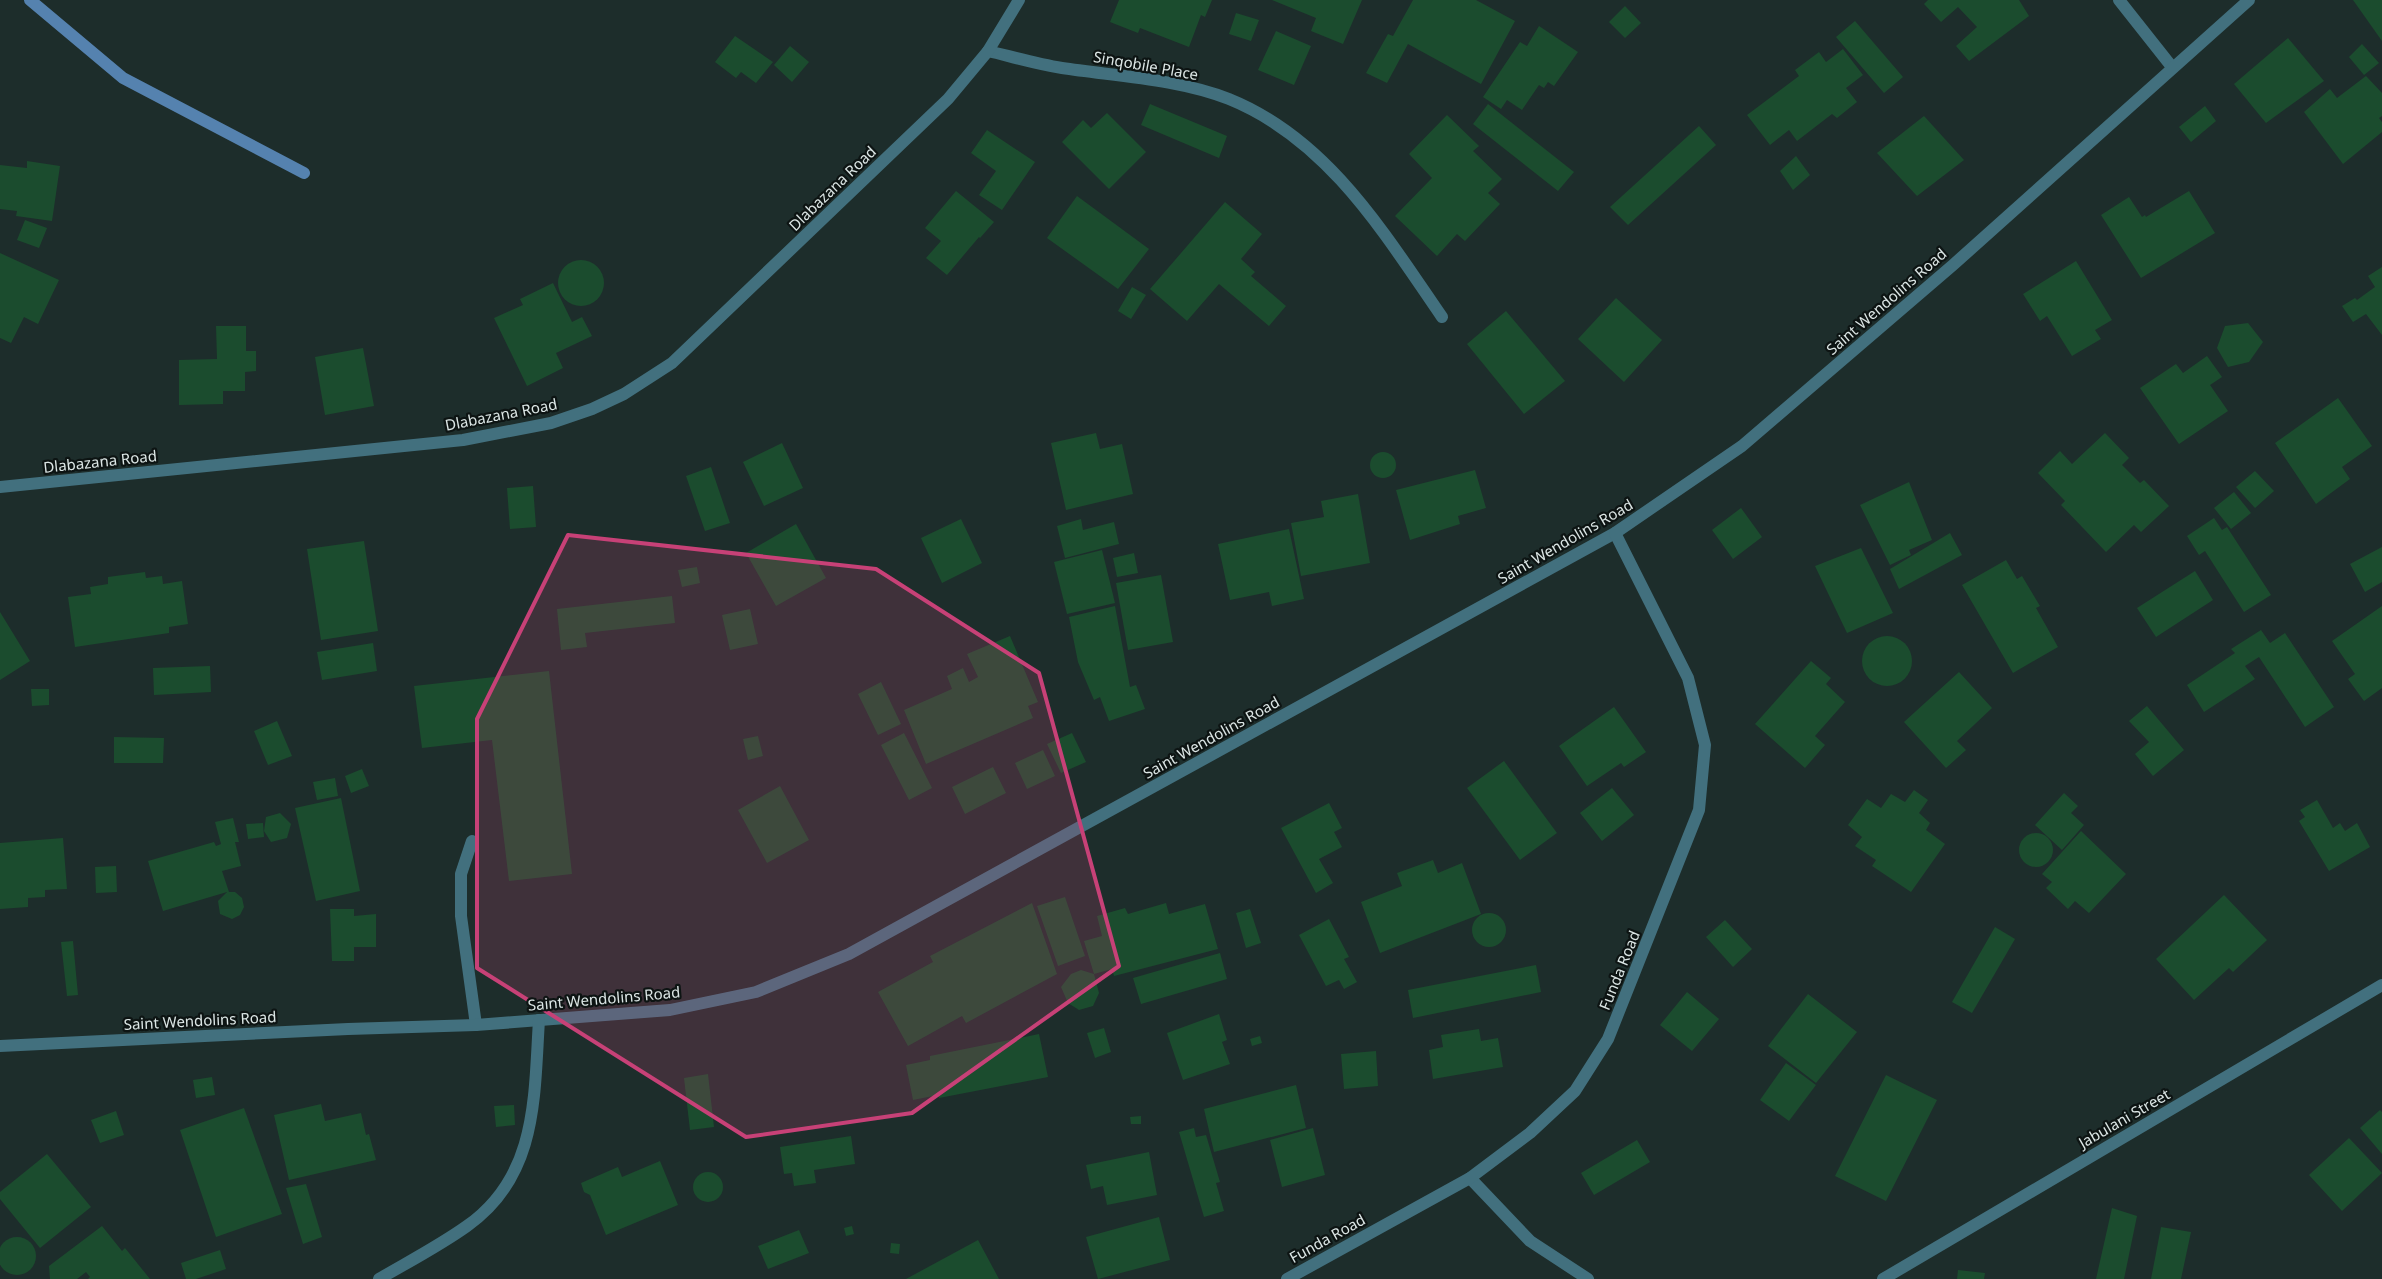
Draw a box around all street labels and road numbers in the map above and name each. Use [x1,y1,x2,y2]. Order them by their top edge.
street label: Sinqobile Place [1092,46,1200,84]
street label: Dlabazana Road [784,141,880,235]
street label: Saint Wendolins Road [1822,243,1950,359]
street label: Dlabazana Road [443,393,559,435]
street label: Dlabazana Road [42,445,158,477]
street label: Saint Wendolins Road [1494,494,1636,588]
street label: Saint Wendolins Road [1139,691,1283,783]
street label: Funda Road [1594,927,1644,1013]
street label: Saint Wendolins Road [527,981,681,1015]
street label: Saint Wendolins Road [123,1006,277,1034]
street label: Jabulani Street [2073,1083,2174,1153]
street label: Funda Road [1285,1209,1369,1267]

